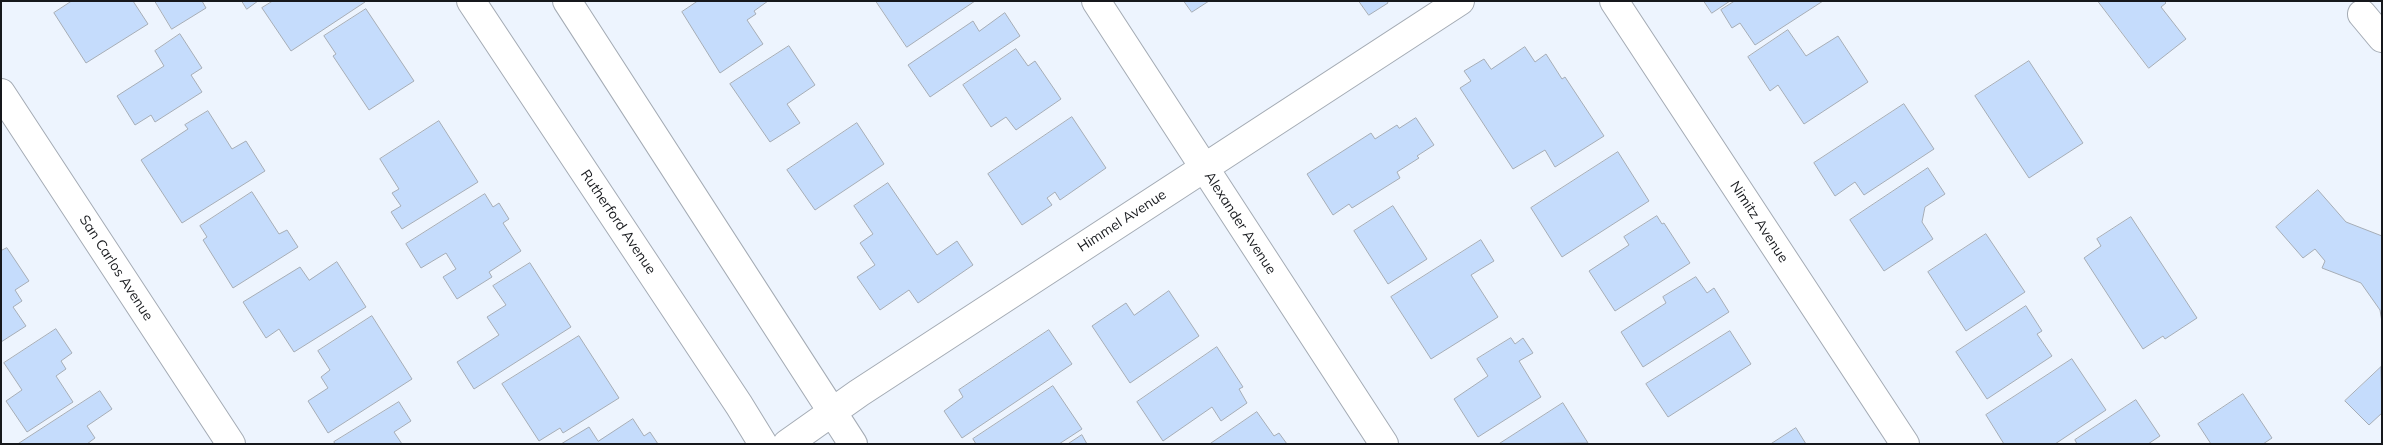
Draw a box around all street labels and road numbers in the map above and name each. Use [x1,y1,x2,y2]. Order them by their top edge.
street label: Rutherford Avenue [577,167,659,277]
street label: Alexander Avenue [1201,169,1279,277]
street label: Nimitz Avenue [1726,178,1792,266]
street label: Himmel Avenue [1075,186,1169,256]
street label: San Carlos Avenue [76,212,156,324]

